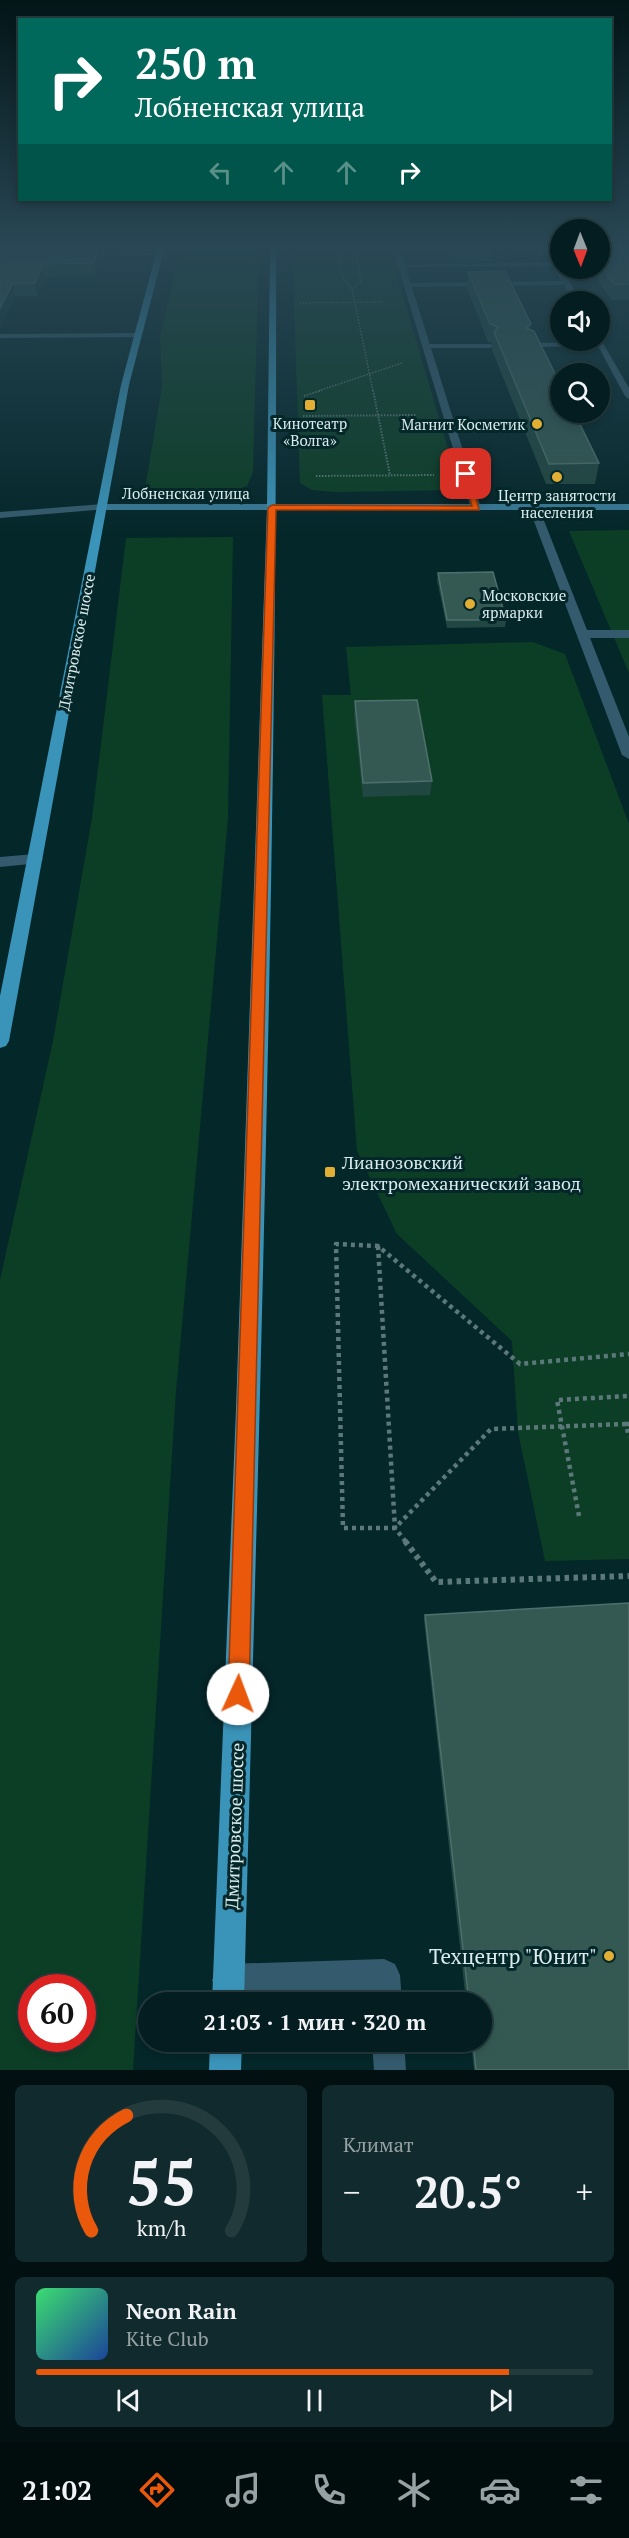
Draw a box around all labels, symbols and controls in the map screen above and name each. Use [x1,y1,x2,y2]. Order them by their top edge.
text: 250 m [135,35,256,91]
icon: right [36,42,114,120]
text: Лобненская улица [135,89,365,125]
icon: left [204,156,237,189]
icon: ahead [267,156,300,189]
icon: ahead [330,156,363,189]
icon: right [393,156,426,189]
north arrow [550,219,610,279]
map controls [550,219,610,423]
button: sound [550,291,610,351]
button: search [550,363,610,423]
marker: Кинотеатр «Волга» [303,398,317,412]
place label: Кинотеатр «Волга» [273,413,347,450]
place label: Магнит Косметик [401,414,526,434]
marker: Магнит Косметик [530,417,544,431]
pin [440,448,491,499]
icon: arrive [449,457,482,490]
marker: Центр занятости населения [550,470,564,484]
street label: Лобненская улица [121,483,250,503]
place label: Центр занятости населения [498,485,616,522]
street label: Дмитровское шоссе [53,572,99,712]
place label: Московские ярмарки [482,585,566,622]
marker: Московские ярмарки [463,597,477,611]
place label: Лианозовский электромеханический завод [341,1150,581,1195]
marker: Лианозовский электромеханический завод [323,1165,337,1179]
position arrow [206,1662,270,1726]
street label: Дмитровское шоссе [219,1742,249,1910]
place label: Техцентр "Юнит" [429,1942,597,1970]
marker: Техцентр "Юнит" [602,1949,616,1963]
speed limit sign: 60 [18,1974,96,2052]
text: 21:03 · 1 мин · 320 m [204,2007,426,2036]
text: Климат [343,2131,414,2158]
text: 55 [126,2140,196,2223]
text: 20.5° [414,2161,522,2221]
text: − [343,2170,361,2213]
text: + [575,2170,593,2213]
text: km/h [136,2214,186,2242]
text: Neon Rain [126,2296,237,2325]
text: Kite Club [126,2325,209,2352]
icon: previous [112,2384,145,2417]
icon: pause [298,2384,331,2417]
icon: next [484,2384,517,2417]
icon: directions [136,2469,178,2511]
icon: music [222,2469,264,2511]
icon: phone [308,2469,350,2511]
icon: climate [393,2469,435,2511]
icon: car [479,2469,521,2511]
icon: filters [565,2469,607,2511]
text: 21:02 [22,2472,92,2508]

